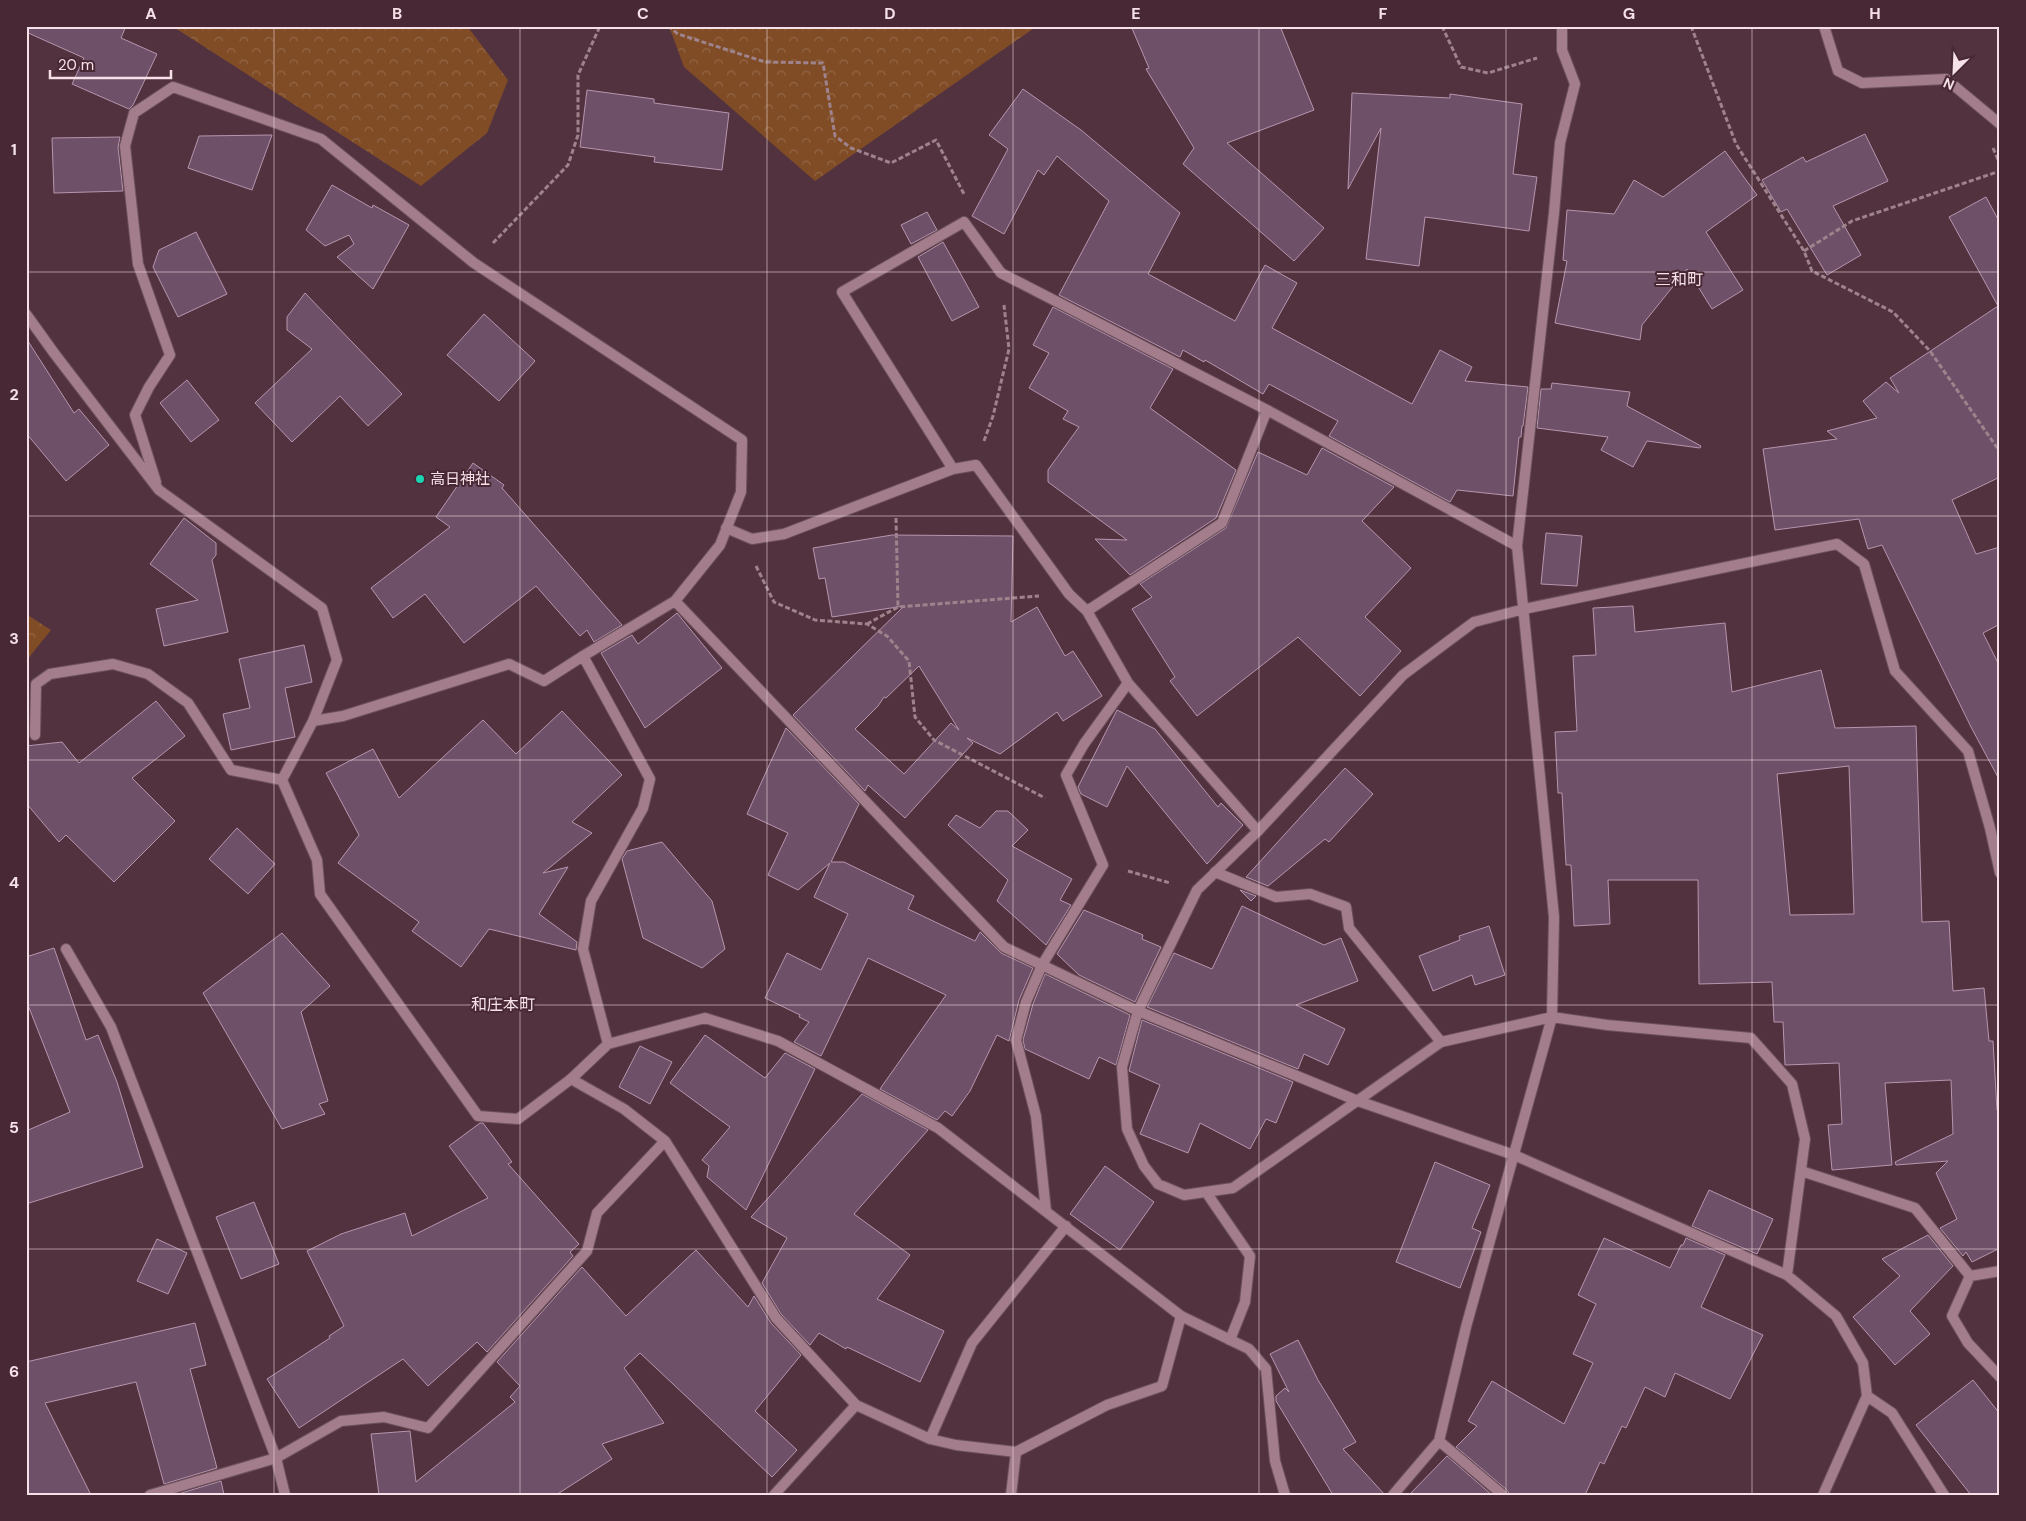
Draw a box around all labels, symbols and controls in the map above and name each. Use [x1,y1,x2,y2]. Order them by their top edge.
text: A [145,3,157,24]
text: B [392,3,402,24]
text: C [637,3,649,24]
text: D [884,3,896,24]
text: E [1131,3,1141,24]
text: F [1379,3,1388,24]
text: G [1623,3,1635,24]
text: H [1869,3,1881,24]
scale bar [50,48,171,80]
north arrow [1928,48,1978,98]
text: 20 m [58,55,94,75]
text: N [1940,74,1957,94]
text: 1 [11,139,17,160]
district label: 三和町 [1655,269,1703,290]
text: 2 [9,384,19,405]
place label: 高日神社 [430,469,490,489]
marker: 高日神社 [414,473,426,485]
text: 3 [9,628,19,649]
text: 4 [9,872,19,893]
district label: 和庄本町 [471,994,535,1015]
text: 5 [9,1117,19,1138]
text: 6 [9,1361,19,1382]

